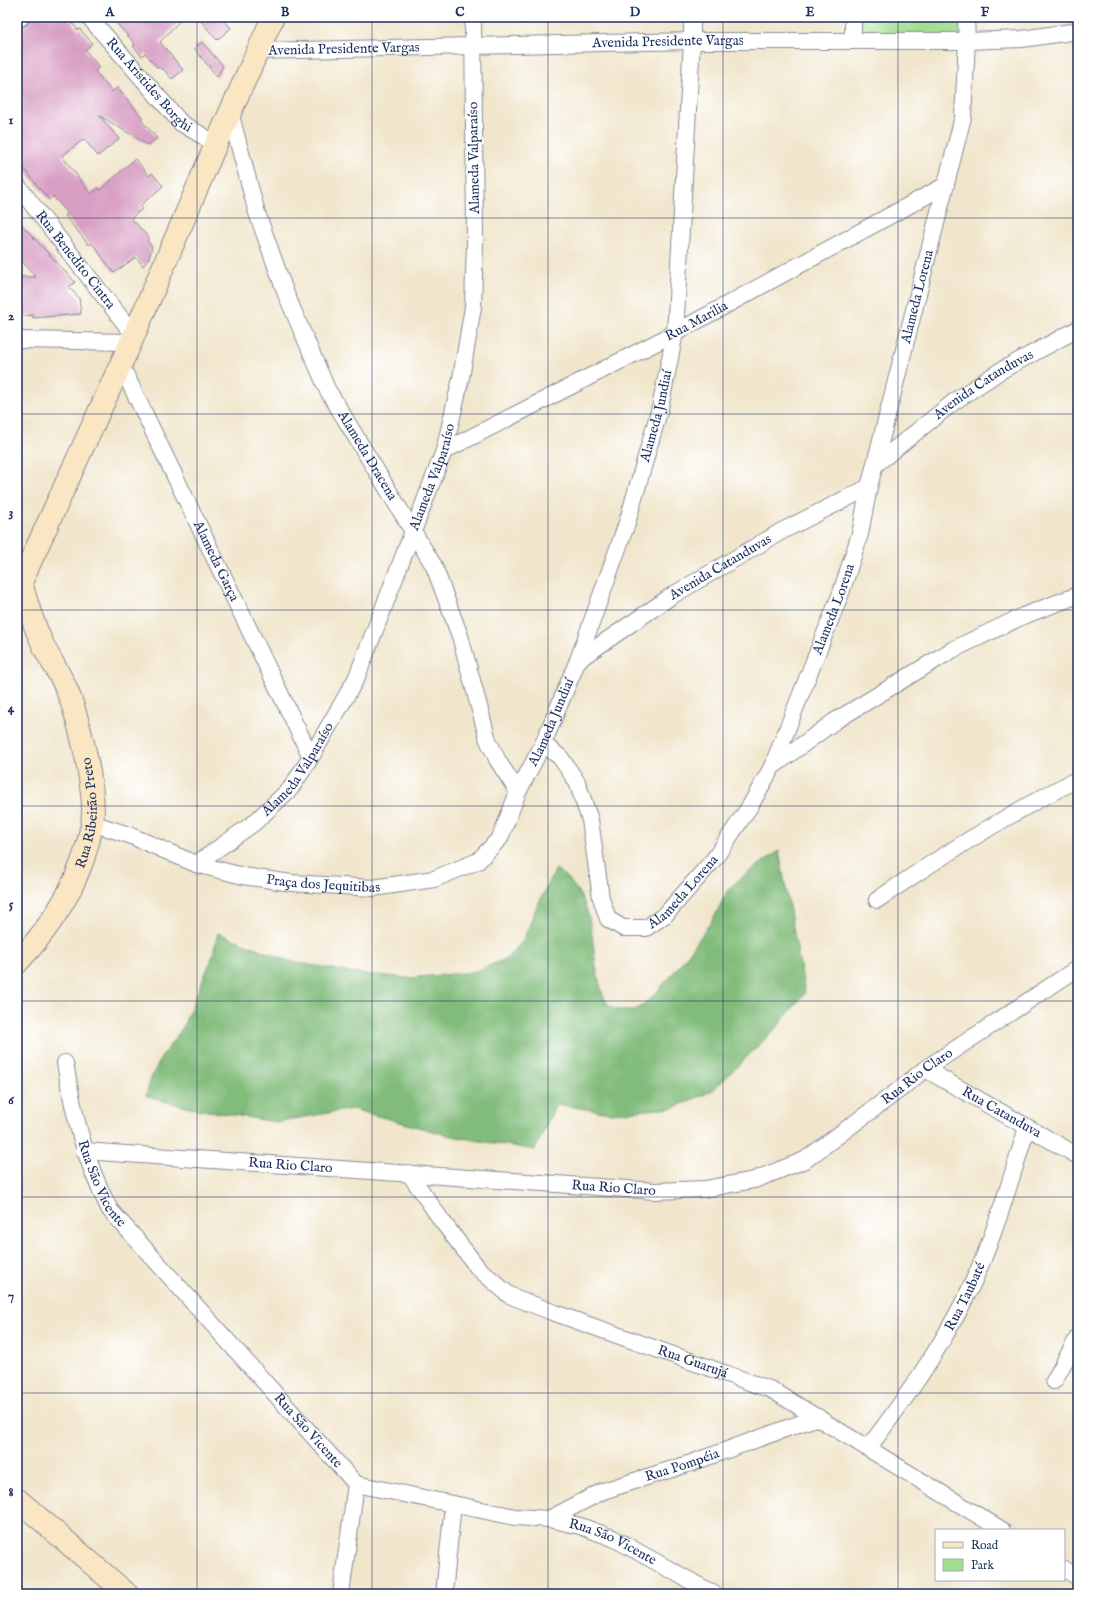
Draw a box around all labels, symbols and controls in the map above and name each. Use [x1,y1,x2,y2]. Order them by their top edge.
text: A [105,4,116,21]
text: B [281,4,290,21]
text: C [455,4,465,21]
text: D [630,4,641,21]
text: E [805,4,815,21]
text: F [981,4,990,21]
street label: Avenida Presidente Vargas [591,32,744,52]
street label: Rua Aristides Borghi [102,34,196,137]
street label: Avenida Presidente Vargas [267,38,420,60]
street label: Alameda Valparaíso [464,101,484,215]
text: 1 [9,112,14,129]
street label: Rua Benedito Cintra [31,207,120,314]
street label: Alameda Lorena [897,247,938,346]
street label: Rua Marilia [662,296,732,345]
text: 2 [8,308,14,325]
street label: Avenida Catanduvas [929,346,1037,424]
street label: Alameda Jundiaí [636,367,677,465]
street label: Alameda Dracena [333,407,402,505]
street label: Alameda Valparaíso [405,421,459,534]
text: 3 [9,504,14,521]
street label: Alameda Garça [188,517,244,605]
street label: Avenida Catanduvas [665,530,775,605]
street label: Alameda Lorena [808,561,859,658]
street label: Alameda Jundiaí [524,674,579,770]
text: 4 [8,700,15,717]
street label: Alameda Valparaíso [257,719,338,821]
street label: Rua Ribeirão Preto [71,755,102,871]
street label: Alameda Lorena [643,851,723,934]
street label: Praça dos Jequitibas [265,870,381,897]
text: 5 [9,896,14,913]
street label: Rua Rio Claro [878,1044,957,1109]
street label: Rua Catanduva [959,1083,1045,1143]
text: 6 [8,1092,14,1109]
street label: Rua São Vicente [74,1138,130,1231]
street label: Rua Rio Claro [248,1154,334,1177]
street label: Rua Rio Claro [571,1176,657,1200]
street label: Rua Taubaté [941,1259,990,1334]
text: 7 [8,1288,14,1305]
street label: Rua Guarujá [655,1341,731,1383]
street label: Rua São Vicente [270,1389,347,1472]
street label: Rua Pompéia [643,1444,723,1486]
text: 8 [8,1484,14,1501]
street label: Rua São Vicente [567,1515,660,1570]
legend [935,1529,1065,1581]
text: Road [971,1538,999,1553]
text: Park [971,1558,994,1573]

